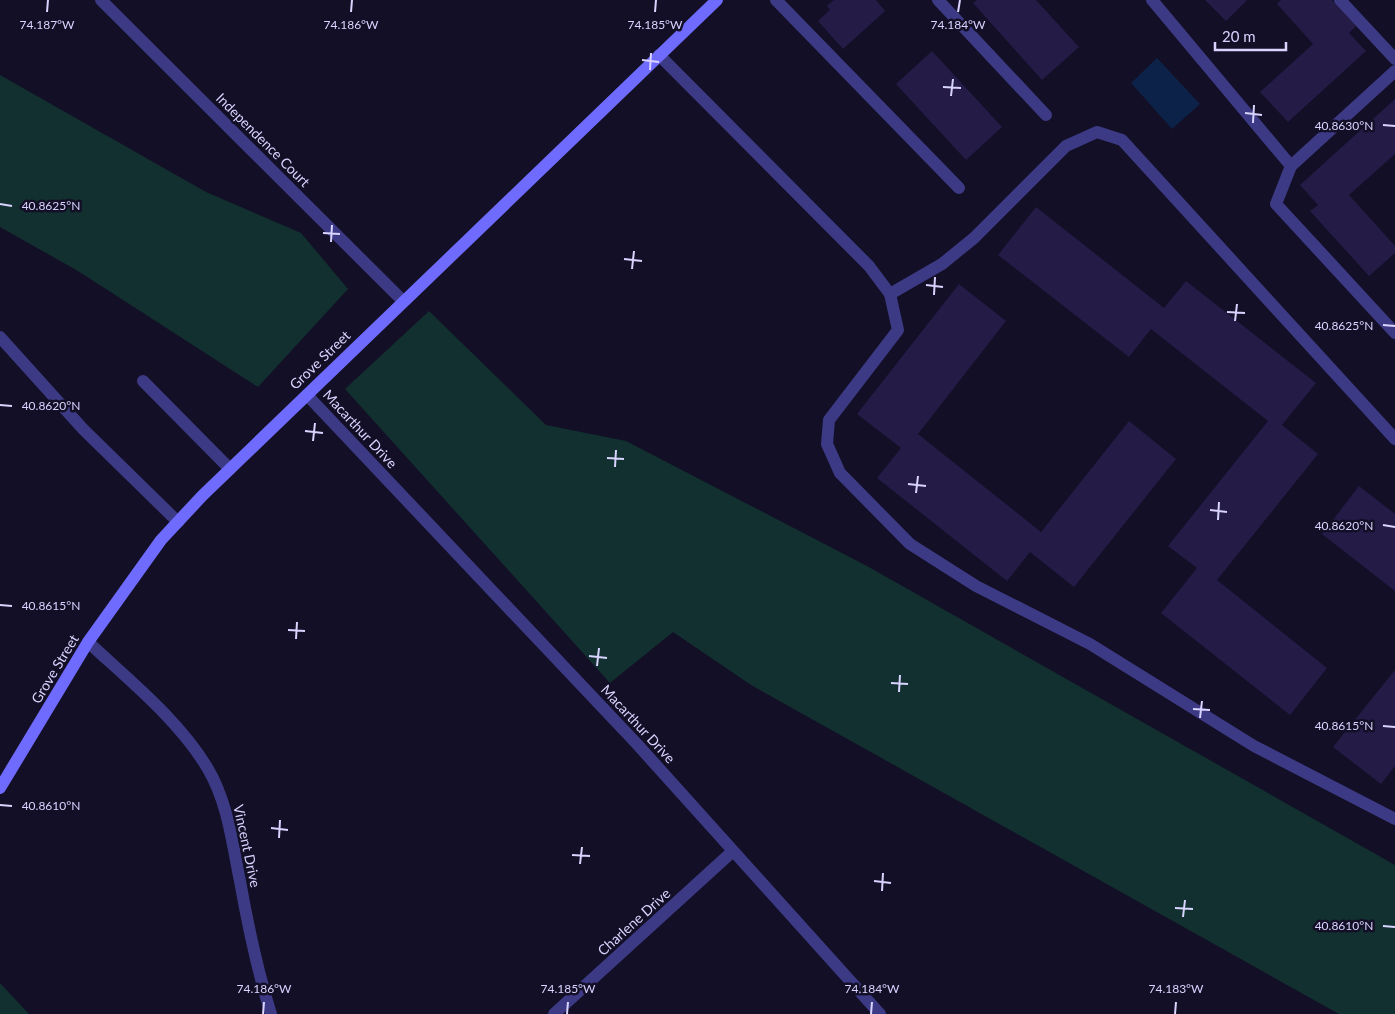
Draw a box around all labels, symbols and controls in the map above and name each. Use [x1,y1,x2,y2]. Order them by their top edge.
text: 74.187°W [19,17,75,32]
text: 74.186°W [323,17,379,32]
text: 74.185°W [627,17,683,32]
text: 74.184°W [930,17,986,32]
scale bar [1215,20,1286,52]
text: 20 m [1222,27,1256,45]
street label: Independence Court [213,89,314,190]
text: 40.8630°N [1315,118,1373,133]
text: 40.8625°N [22,198,80,213]
text: 40.8625°N [1315,318,1373,333]
street label: Grove Street [286,327,353,393]
street label: Macarthur Drive [320,386,401,471]
text: 40.8620°N [22,398,80,413]
text: 40.8620°N [1315,518,1373,533]
text: 40.8615°N [22,598,80,613]
street label: Grove Street [27,631,82,706]
street label: Macarthur Drive [598,681,679,766]
text: 40.8615°N [1315,718,1373,733]
text: 40.8610°N [22,798,80,813]
street label: Vincent Drive [230,803,265,889]
street label: Charlene Drive [594,885,674,959]
text: 40.8610°N [1315,918,1373,933]
text: 74.186°W [236,981,292,996]
text: 74.185°W [540,981,596,996]
text: 74.184°W [844,981,900,996]
text: 74.183°W [1148,981,1204,996]

